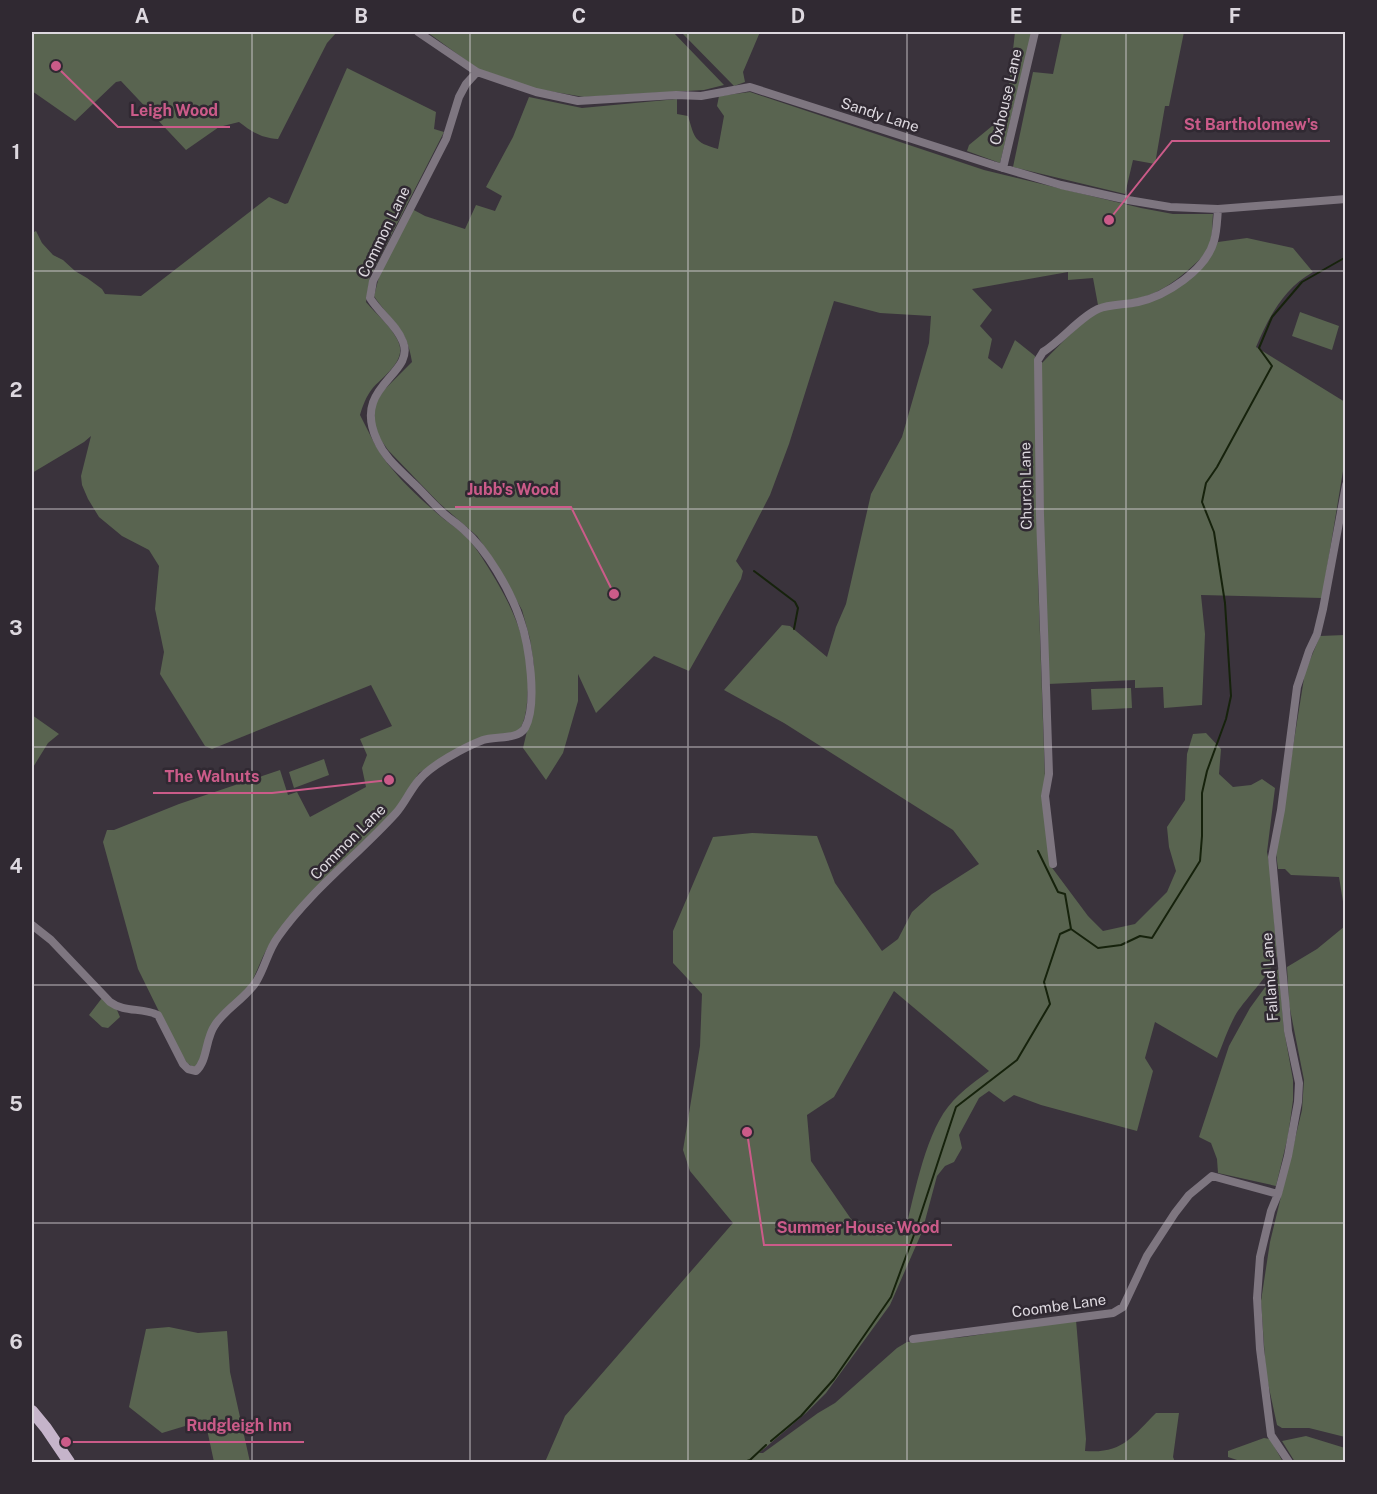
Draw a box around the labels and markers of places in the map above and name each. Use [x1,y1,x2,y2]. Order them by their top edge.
callout: Leigh Wood [118,93,230,127]
callout: St Bartholomew's [1172,107,1330,141]
callout: Jubb's Wood [455,473,571,507]
callout: The Walnuts [153,759,272,793]
callout: Summer House Wood [764,1211,952,1245]
callout: Rudgleigh Inn [175,1408,304,1442]

